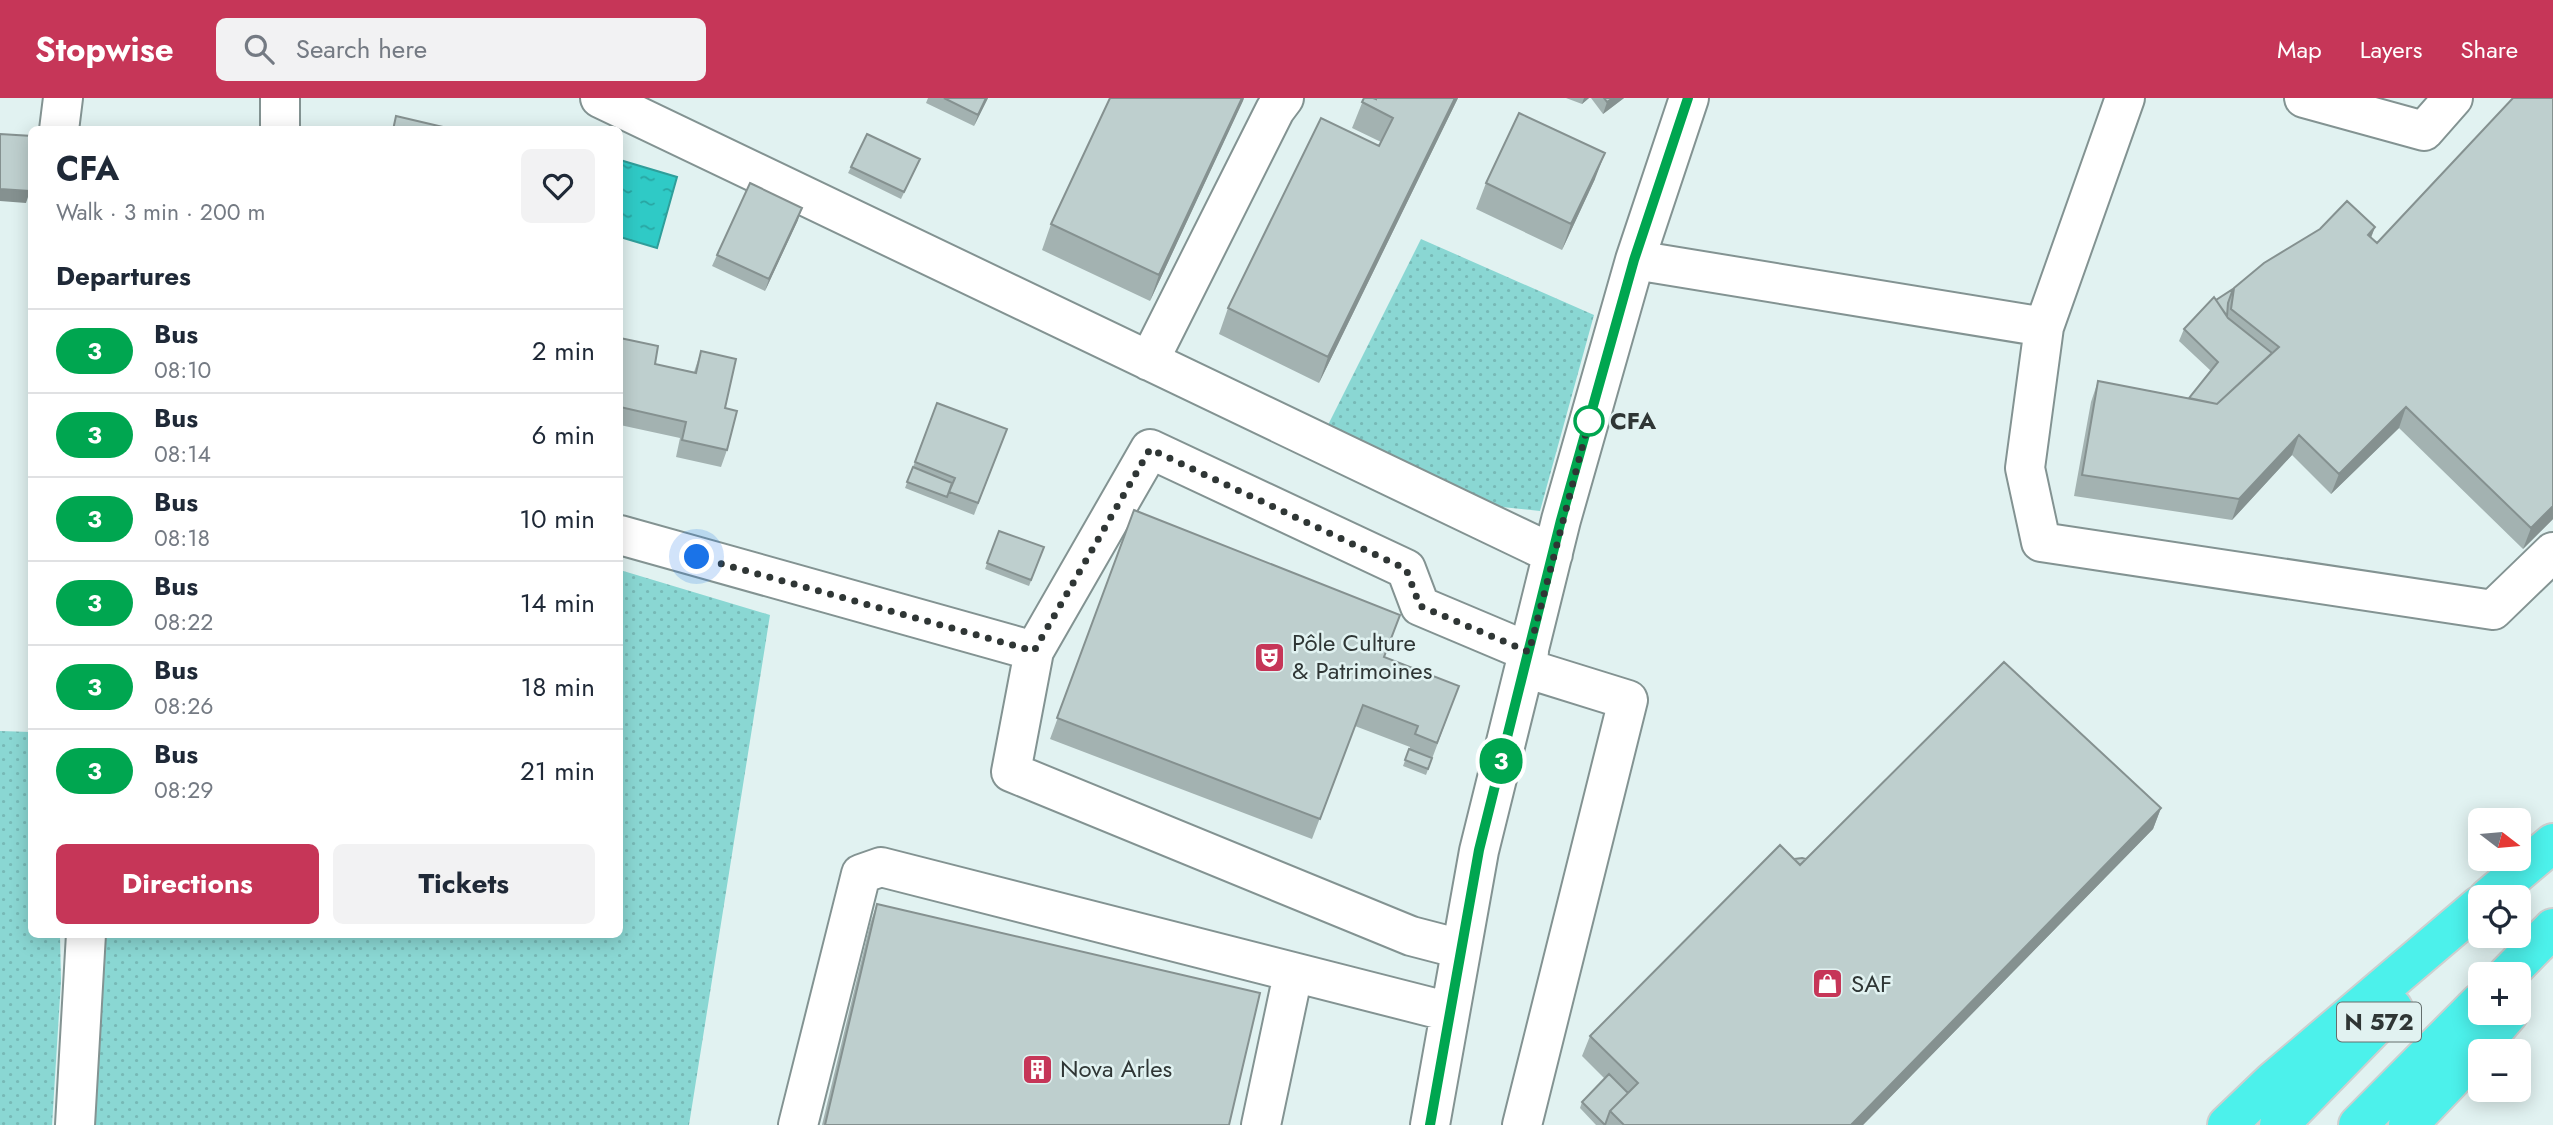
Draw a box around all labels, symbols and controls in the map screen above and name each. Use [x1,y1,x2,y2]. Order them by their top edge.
search box [216,18,706,81]
text: Stopwise [35,26,174,73]
icon: search [240,30,278,68]
text: Search here [296,30,427,68]
text: Map [2277,32,2322,67]
text: Layers [2360,32,2422,67]
text: Share [2460,32,2518,67]
text: CFA [56,145,119,192]
button: heart [521,149,595,223]
text: Walk · 3 min · 200 m [56,195,265,229]
text: Departures [56,257,191,295]
text: Bus [154,315,198,353]
text: 2 min [532,332,595,370]
text: 3 [87,333,102,368]
text: 08:10 [154,353,211,387]
text: Bus [154,399,198,437]
place label: CFA [1610,403,1656,438]
marker: CFA [1574,406,1604,436]
text: 6 min [532,416,595,454]
text: 3 [87,417,102,452]
text: 08:14 [154,437,211,471]
text: Bus [154,483,198,521]
text: 10 min [519,500,595,538]
text: 3 [87,501,102,536]
text: 08:18 [154,521,210,555]
your location [679,539,714,574]
text: Bus [154,567,198,605]
text: 14 min [520,584,595,622]
text: 3 [87,585,102,620]
text: 08:22 [154,605,213,639]
place label: Pôle Culture & Patrimoines [1292,625,1432,688]
theatre icon: Pôle Culture & Patrimoines [1252,640,1286,674]
text: Bus [154,651,198,689]
text: 18 min [521,668,595,706]
text: 3 [87,669,102,704]
text: 08:26 [154,689,214,723]
text: Bus [154,735,198,773]
line badge: 3 [1478,738,1524,784]
text: 3 [1494,743,1508,778]
text: 21 min [520,752,595,790]
text: 3 [87,753,102,788]
text: 08:29 [154,773,214,807]
north arrow [2468,808,2530,872]
map controls [2468,808,2531,1102]
button: Directions [56,844,319,924]
button: Tickets [333,844,595,924]
button: locate [2468,885,2531,948]
button: + [2468,962,2531,1025]
place label: SAF [1851,966,1892,1001]
shop icon: SAF [1811,967,1845,1001]
road number: N 572 [2337,1002,2421,1042]
button: − [2468,1039,2531,1102]
place label: Nova Arles [1060,1051,1172,1086]
building icon: Nova Arles [1020,1052,1054,1086]

